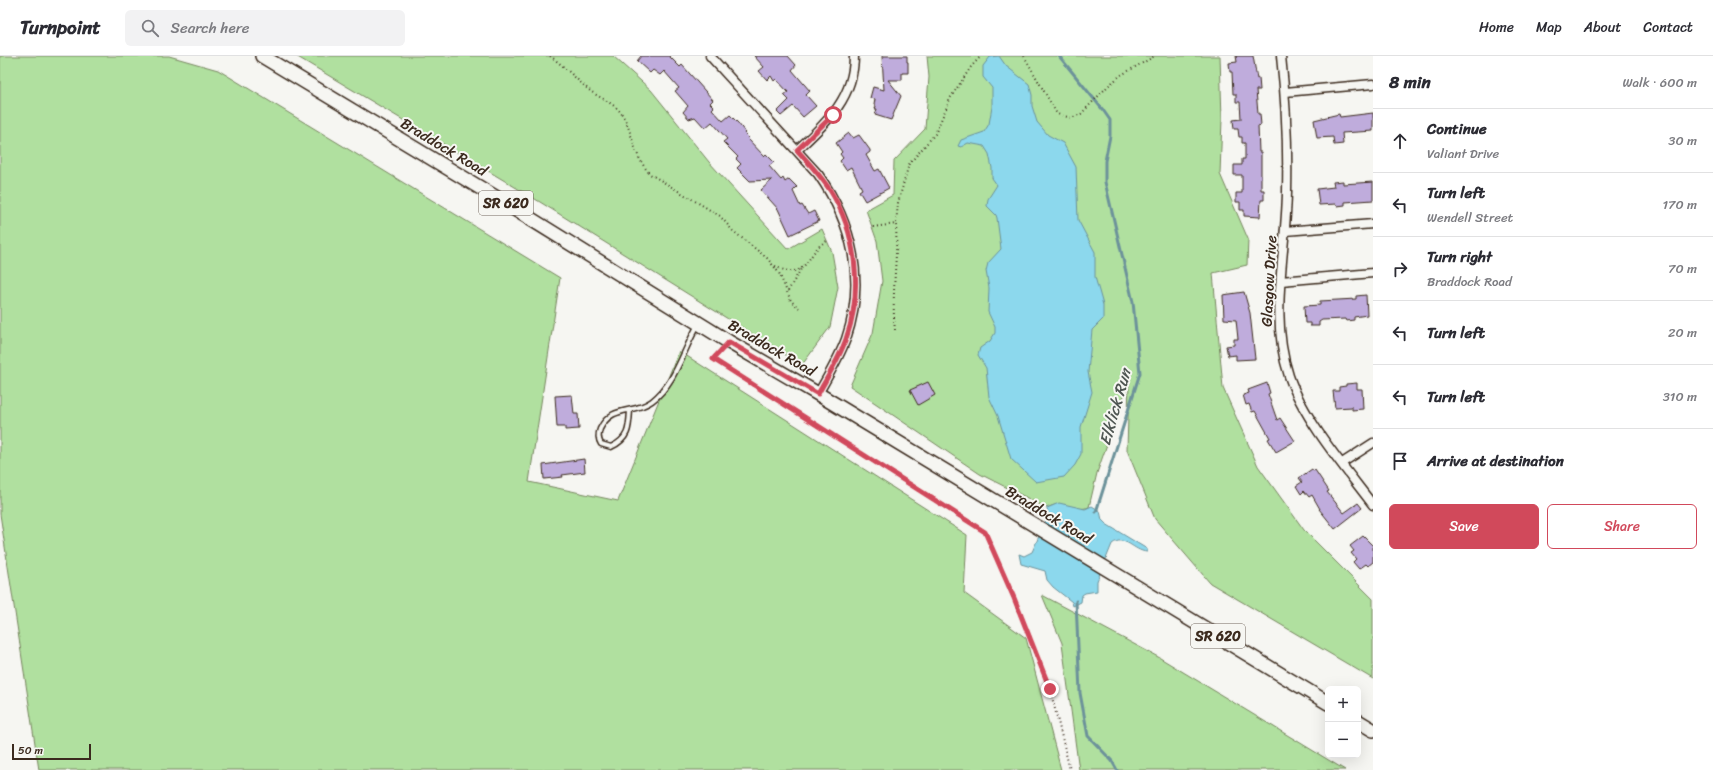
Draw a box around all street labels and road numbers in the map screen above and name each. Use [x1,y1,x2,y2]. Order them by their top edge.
street label: Braddock Road [395,111,494,184]
road number: SR 620 [479,191,533,215]
street label: Glasgow Drive [1254,234,1284,327]
street label: Braddock Road [723,312,822,384]
street label: Braddock Road [1000,479,1099,552]
road number: SR 620 [1191,624,1245,648]

